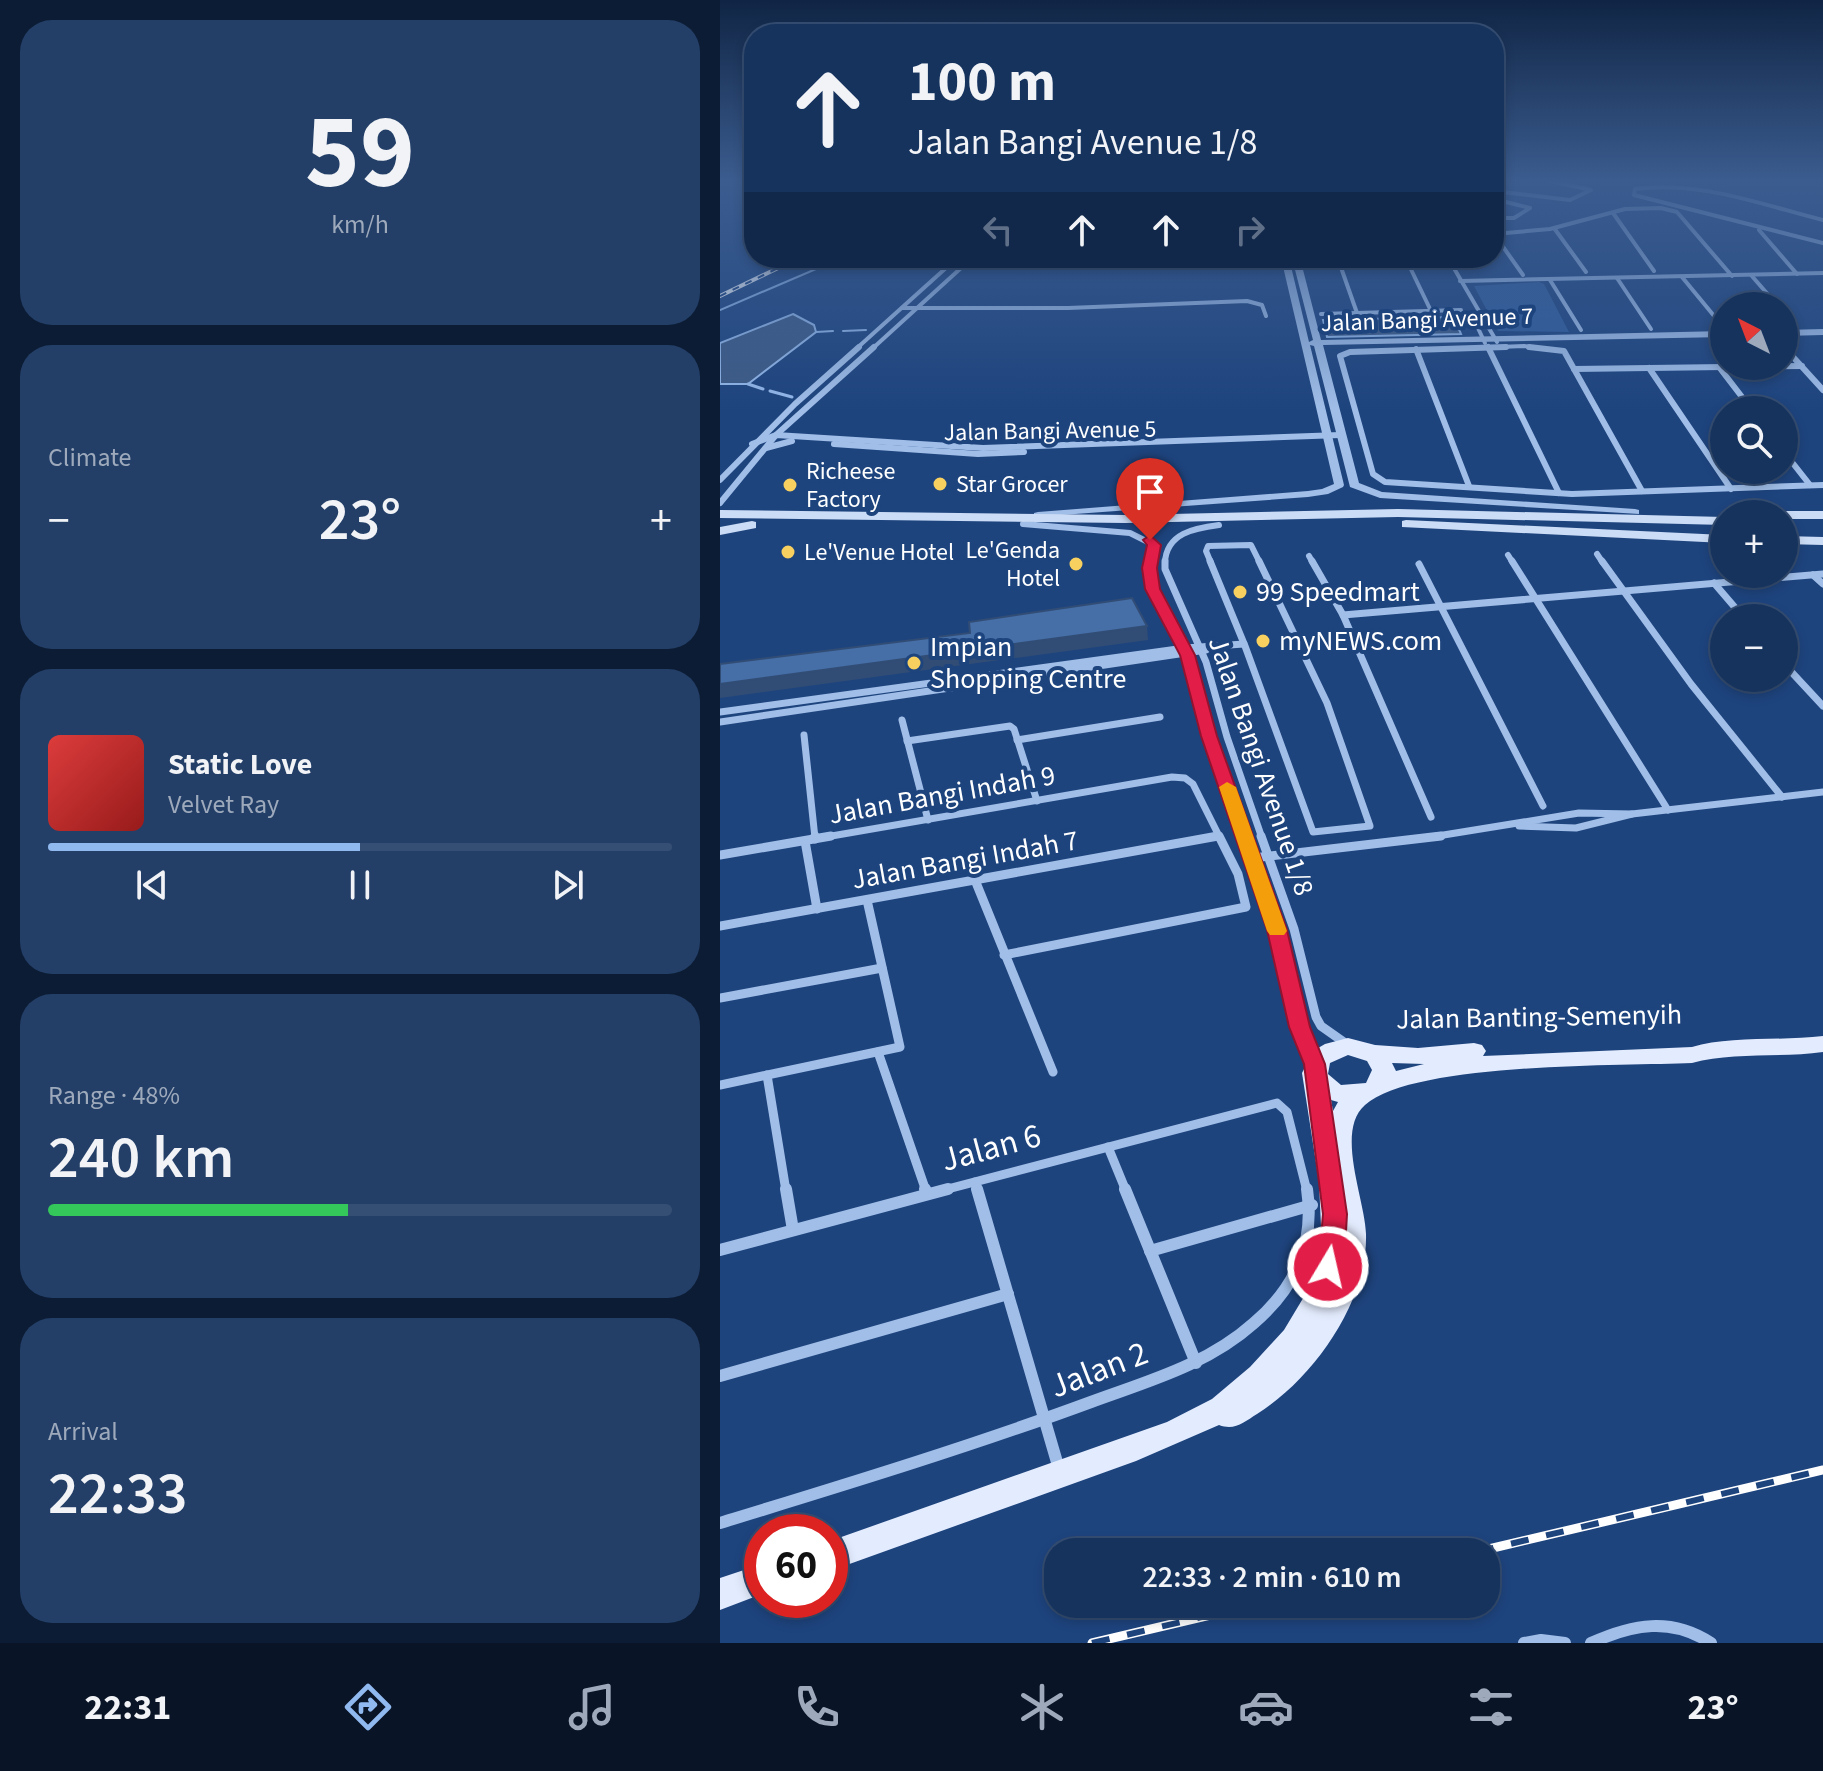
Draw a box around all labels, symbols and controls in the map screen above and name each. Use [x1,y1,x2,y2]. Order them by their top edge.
text: 100 m [908,43,1056,122]
icon: ahead [776,56,880,160]
text: 59 [305,80,415,228]
text: Jalan Bangi Avenue 1/8 [908,117,1257,168]
text: km/h [331,206,389,243]
icon: left [976,208,1020,252]
icon: ahead [1060,208,1104,252]
icon: ahead [1144,208,1188,252]
icon: right [1228,208,1272,252]
north arrow [1710,292,1798,380]
map controls [1710,292,1798,692]
street label: Jalan Bangi Avenue 7 [1320,299,1534,341]
button: search [1710,396,1798,484]
street label: Jalan Bangi Avenue 5 [943,412,1157,450]
text: Climate [48,439,132,476]
place label: Richeese Factory [806,454,895,517]
pin [1116,458,1184,540]
place label: Star Grocer [956,467,1068,502]
icon: arrive [1128,470,1172,514]
marker: Star Grocer [931,475,949,493]
marker: Richeese Factory [781,476,799,494]
text: 23° [319,478,401,563]
text: − [48,490,70,553]
text: + [650,490,672,553]
button: + [1710,500,1798,588]
place label: Le'Genda Hotel [965,533,1060,596]
place label: Le'Venue Hotel [804,535,954,570]
marker: Le'Venue Hotel [779,543,797,561]
marker: Le'Genda Hotel [1067,555,1085,573]
place label: 99 Speedmart [1256,572,1420,612]
marker: 99 Speedmart [1231,583,1249,601]
button: − [1710,604,1798,692]
place label: myNEWS.com [1279,621,1442,661]
place label: Impian Shopping Centre [930,627,1126,699]
street label: Jalan Bangi Avenue 1/8 [1198,631,1324,901]
marker: myNEWS.com [1254,632,1272,650]
marker: Impian Shopping Centre [905,654,923,672]
text: Static Love [168,743,312,786]
street label: Jalan Bangi Indah 9 [826,755,1058,835]
text: Velvet Ray [168,786,279,823]
street label: Jalan Bangi Indah 7 [849,820,1081,900]
icon: previous [130,863,174,907]
icon: pause [338,863,382,907]
icon: next [546,863,590,907]
street label: Jalan Banting-Semenyih [1396,995,1682,1039]
text: Range · 48% [48,1077,180,1114]
street label: Jalan 6 [936,1111,1046,1185]
text: 240 km [48,1116,234,1201]
position arrow [1286,1225,1370,1309]
street label: Jalan 2 [1043,1329,1155,1411]
text: Arrival [48,1413,118,1450]
text: 22:33 [48,1452,188,1537]
speed limit sign: 60 [744,1514,848,1618]
text: 22:33 · 2 min · 610 m [1142,1556,1402,1599]
icon: directions [340,1679,396,1735]
icon: music [564,1679,620,1735]
icon: phone [789,1679,845,1735]
icon: climate [1014,1679,1070,1735]
icon: car [1238,1679,1294,1735]
icon: filters [1463,1679,1519,1735]
text: 22:31 [84,1682,171,1733]
text: 23° [1688,1682,1739,1733]

